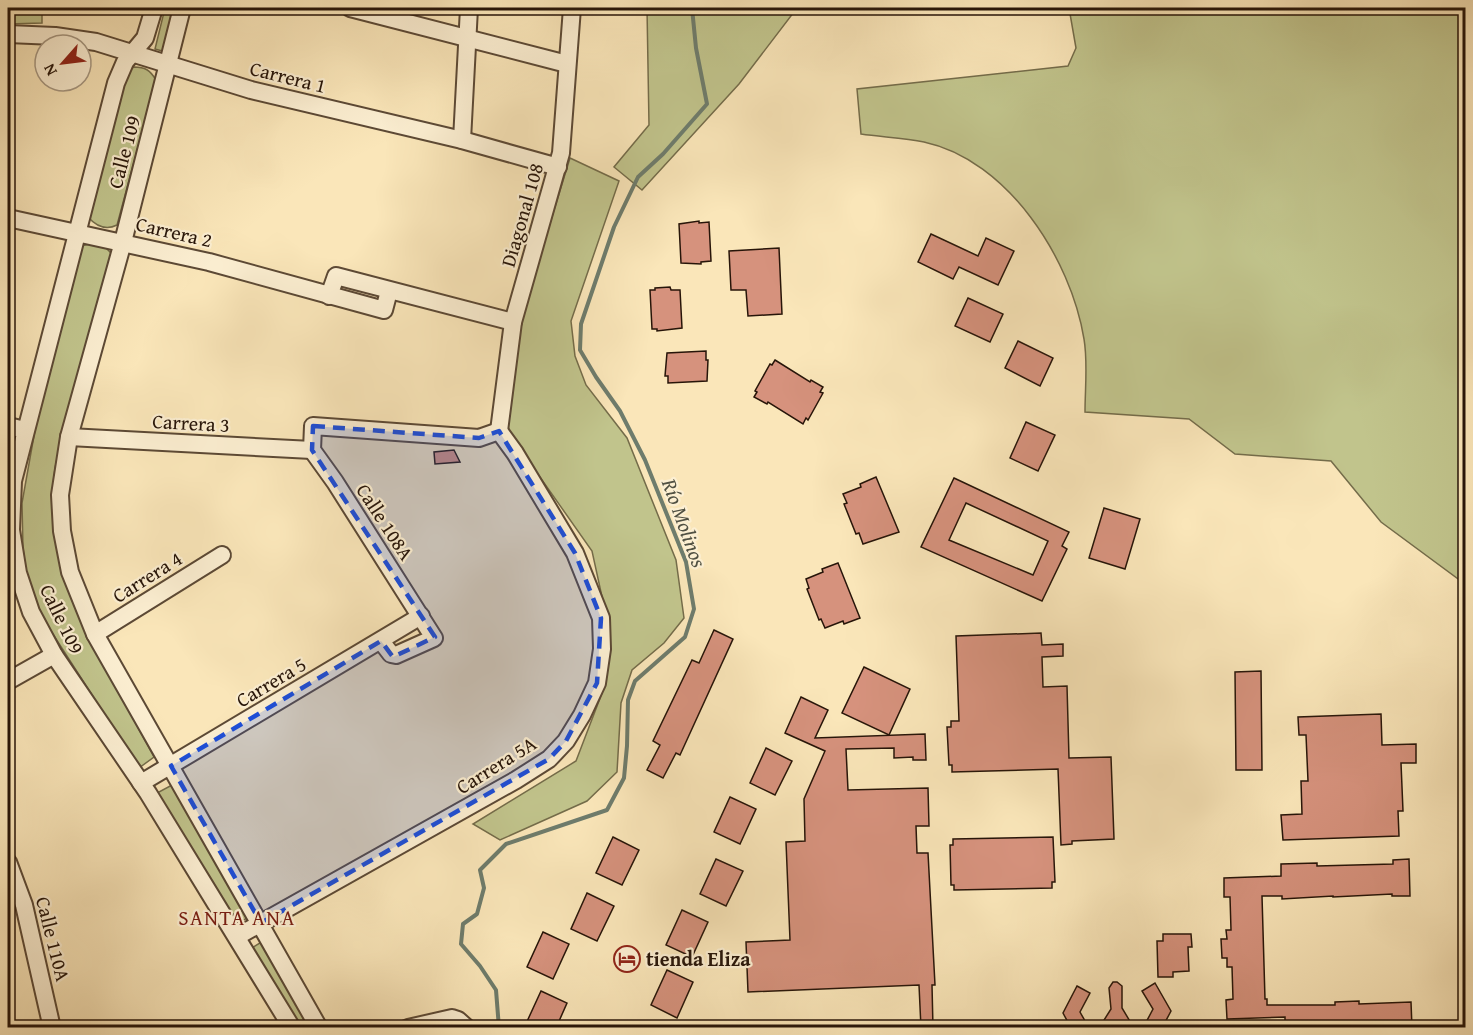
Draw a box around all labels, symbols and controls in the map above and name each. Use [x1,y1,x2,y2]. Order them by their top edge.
north arrow [33,33,93,93]
street label: Carrera 1 [247,53,329,100]
text: N [37,59,63,80]
street label: Calle 109 [100,112,147,191]
street label: Diagonal 108 [493,159,550,270]
street label: Carrera 2 [133,209,215,254]
street label: Carrera 3 [152,406,230,439]
water label: Río Molinos [654,473,715,572]
street label: Calle 108A [350,478,421,566]
street label: Carrera 4 [106,544,187,609]
street label: Calle 109 [33,579,92,658]
street label: Carrera 5 [230,649,311,714]
street label: Carrera 5A [450,729,541,801]
street label: Calle 110A [29,893,78,984]
district label: SANTA ANA [178,902,296,933]
hotel icon: tienda Eliza [612,944,642,974]
place label: tienda Eliza [646,944,751,973]

